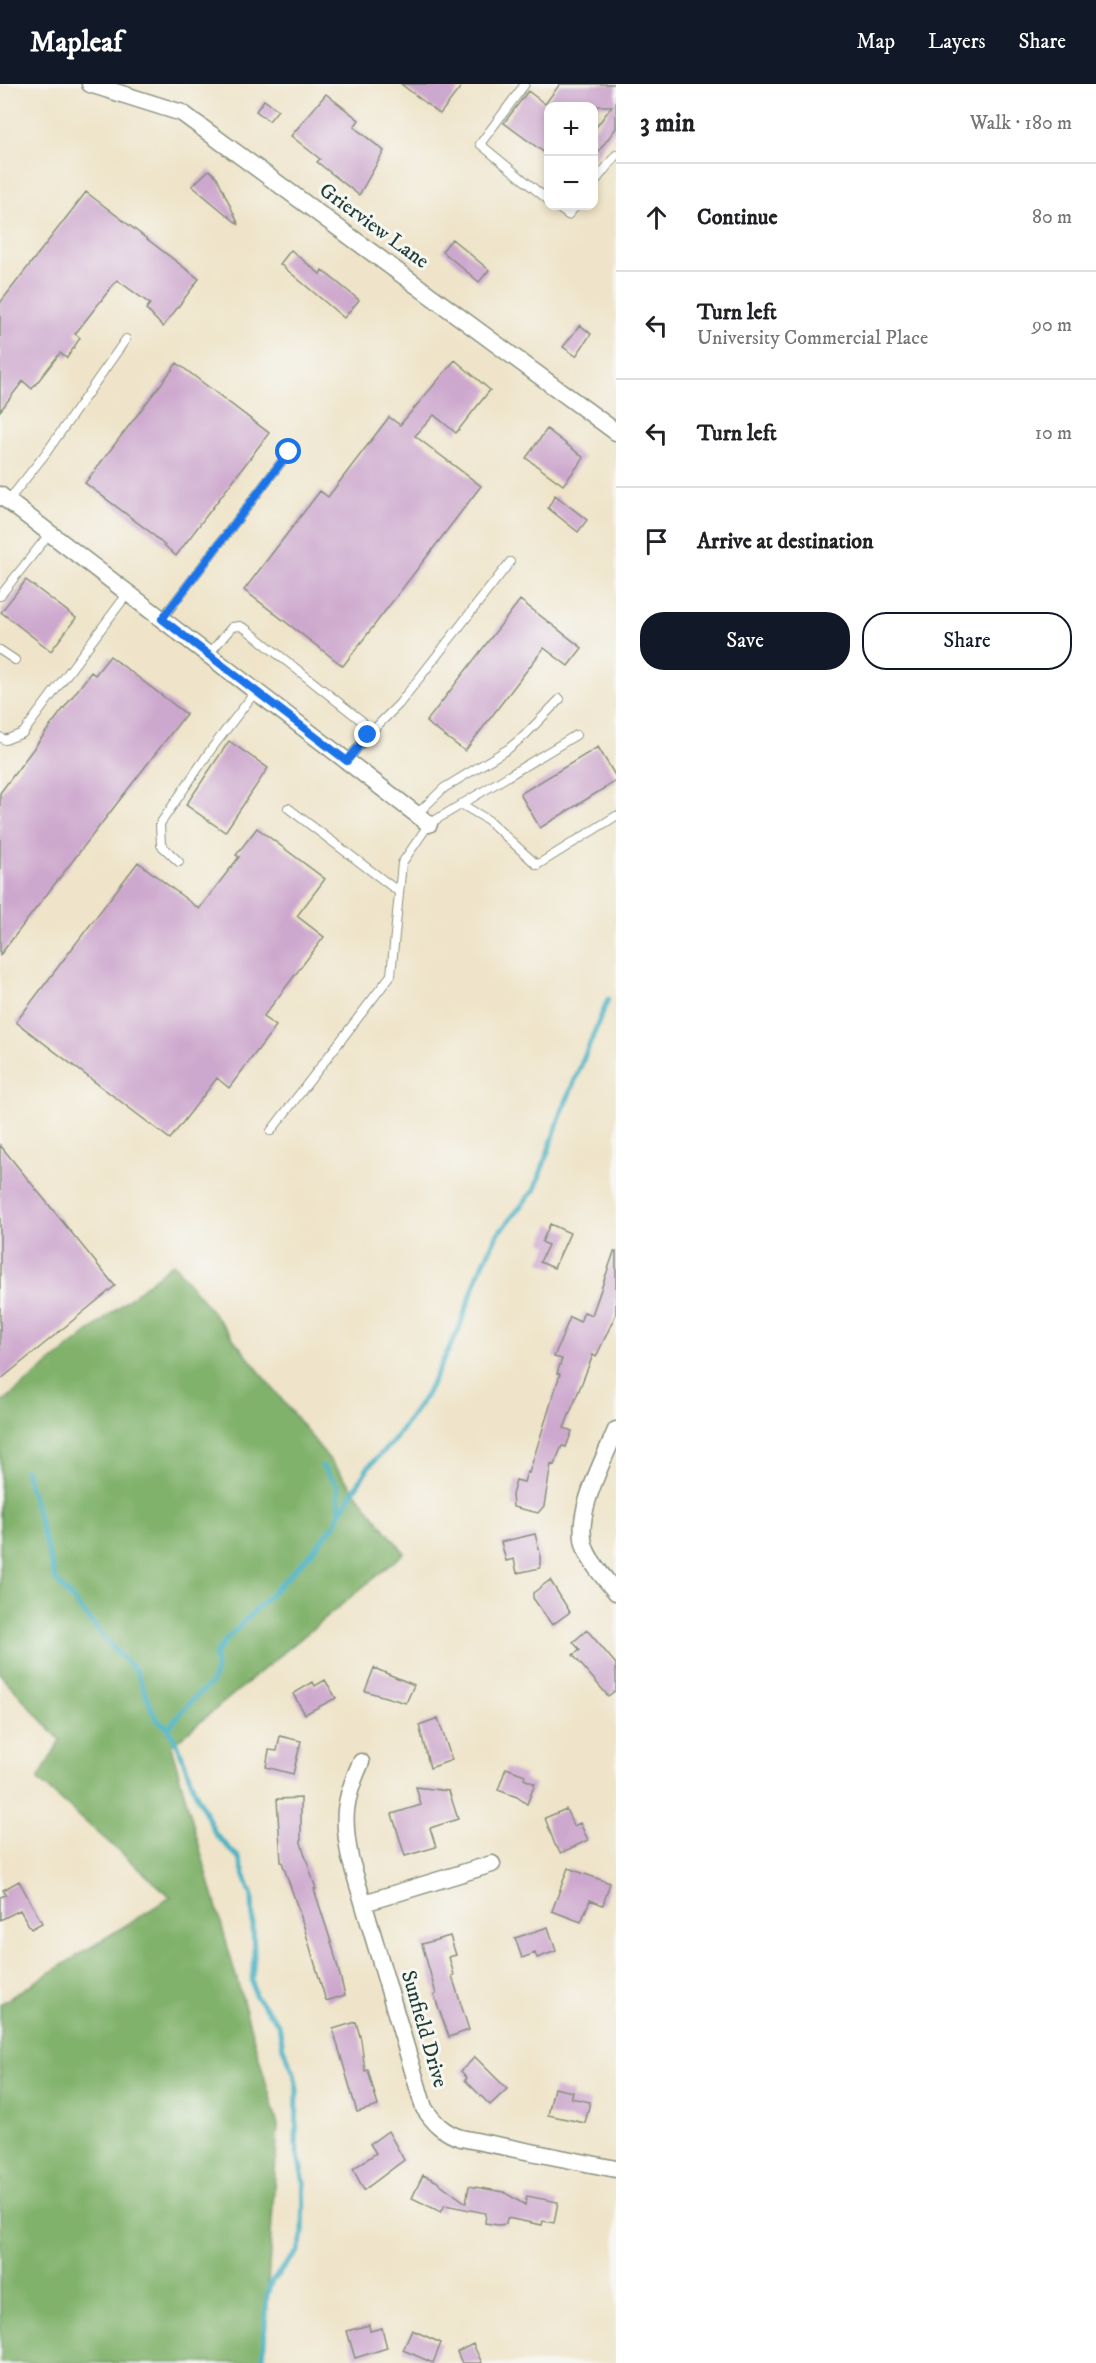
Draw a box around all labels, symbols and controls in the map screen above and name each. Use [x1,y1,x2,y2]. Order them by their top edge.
text: Mapleaf [30,25,122,60]
text: Map [856,29,895,55]
text: Layers [928,29,986,55]
text: Share [1019,29,1066,55]
map controls [544,102,598,210]
button: + [544,102,598,156]
text: 3 min [640,107,695,140]
text: Walk · 180 m [970,111,1072,136]
button: − [544,156,598,210]
street label: Grierview Lane [314,177,434,275]
icon: ahead [640,201,673,234]
text: Continue [697,204,778,231]
text: 80 m [1032,205,1072,230]
text: Turn left [697,299,777,326]
icon: left [640,309,673,342]
text: 90 m [1032,313,1072,338]
text: University Commercial Place [697,326,928,351]
icon: left [640,417,673,450]
text: Turn left [697,420,777,447]
text: 10 m [1035,421,1072,446]
route start [275,438,301,464]
icon: arrive [640,525,673,558]
text: Arrive at destination [697,528,874,555]
button: Save [640,612,850,670]
button: Share [862,612,1072,670]
route end [354,721,380,747]
street label: Sunfield Drive [395,1967,453,2091]

